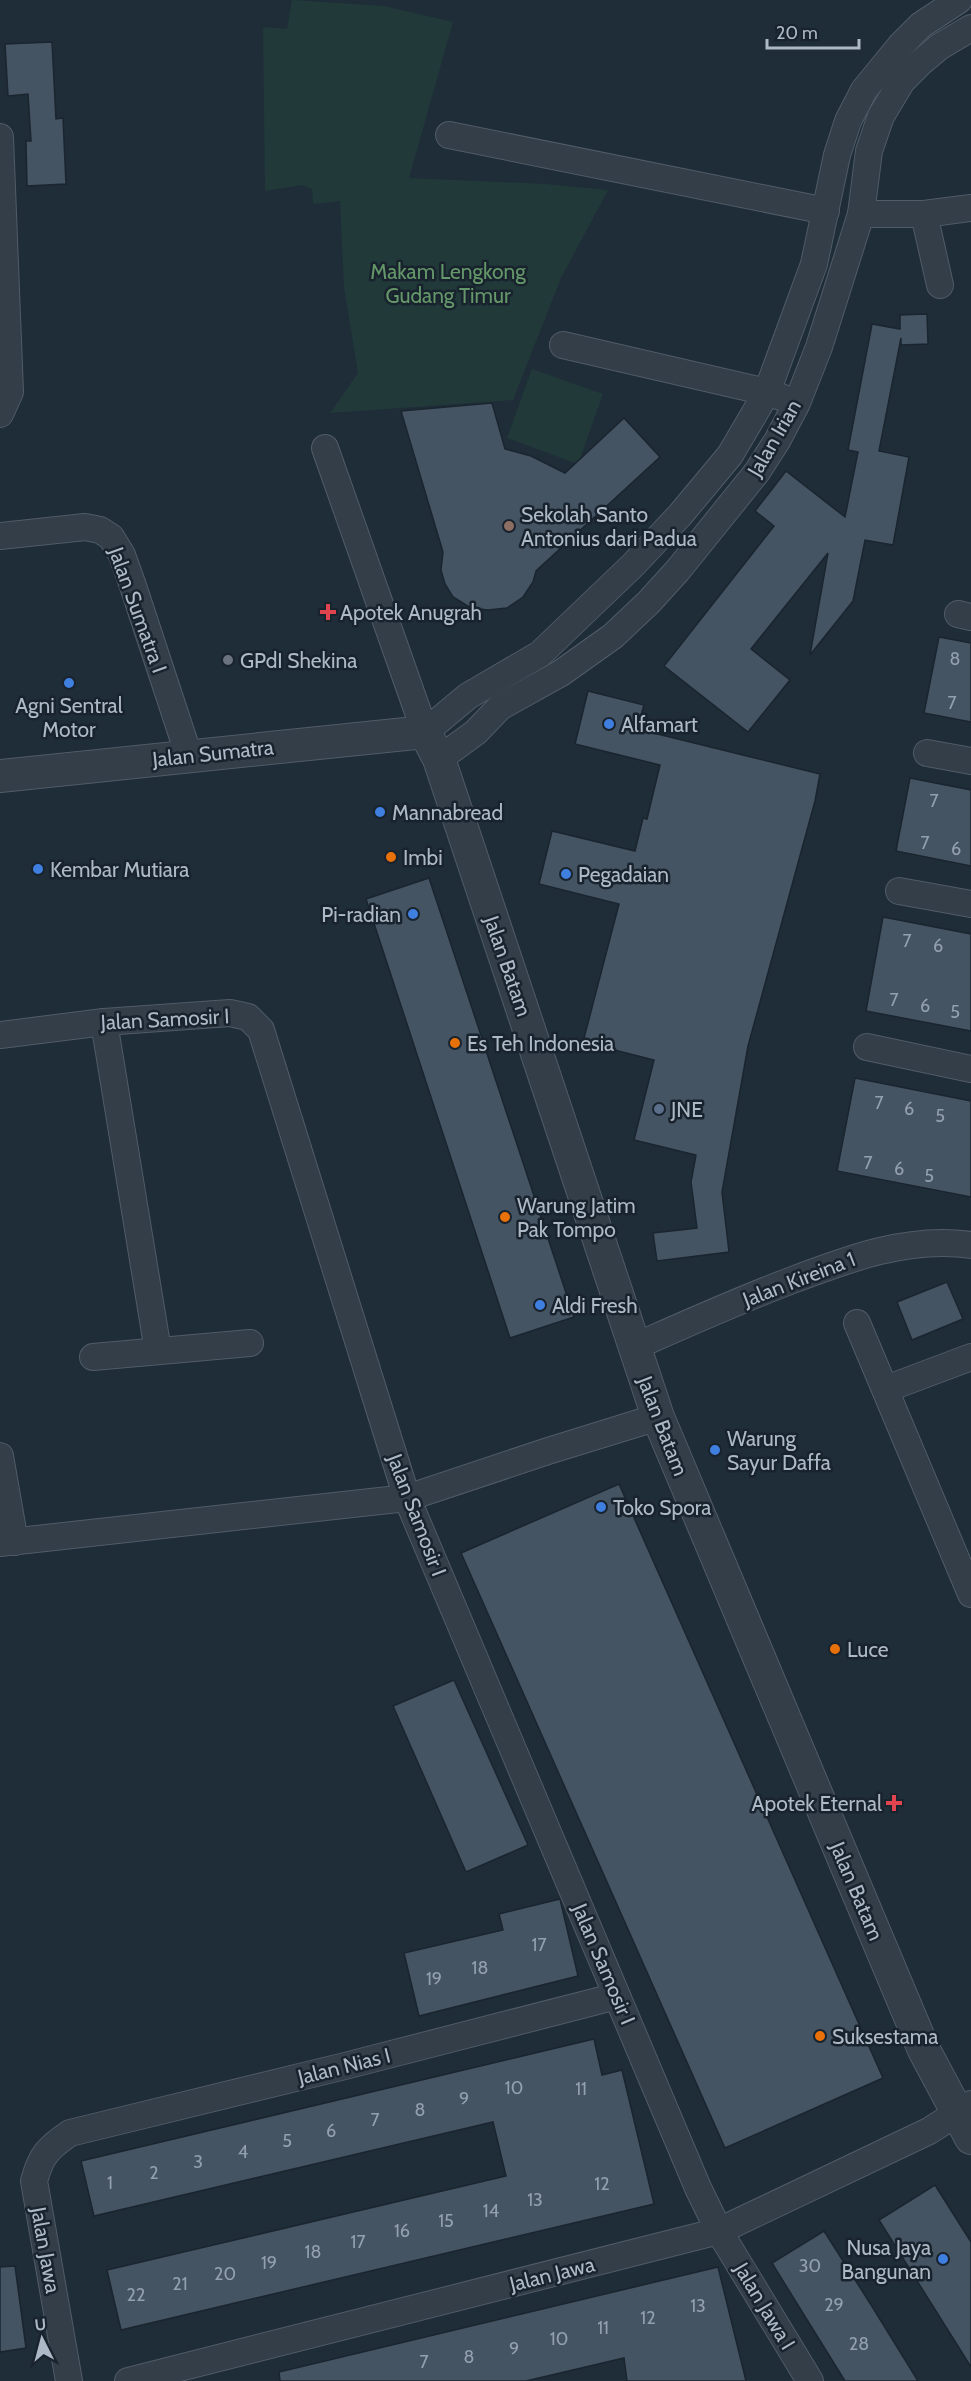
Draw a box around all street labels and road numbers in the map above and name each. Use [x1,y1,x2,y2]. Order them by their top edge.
street label: Jalan Irian [741,395,806,482]
street label: Jalan Sumatra I [103,543,172,676]
street label: Jalan Sumatra [150,734,275,772]
street label: Jalan Batam [479,911,537,1020]
street label: Jalan Samosir I [99,1003,230,1035]
street label: Jalan Kireina 1 [738,1246,859,1312]
street label: Jalan Batam [632,1372,693,1479]
street label: Jalan Samosir I [382,1449,452,1580]
street label: Jalan Batam [825,1837,889,1944]
street label: Jalan Samosir I [567,1899,641,2028]
street label: Jalan Nias I [294,2042,393,2090]
street label: Jalan Jawa [26,2204,66,2295]
street label: Jalan Jawa [506,2251,597,2297]
street label: Jalan Jawa I [729,2257,801,2354]

